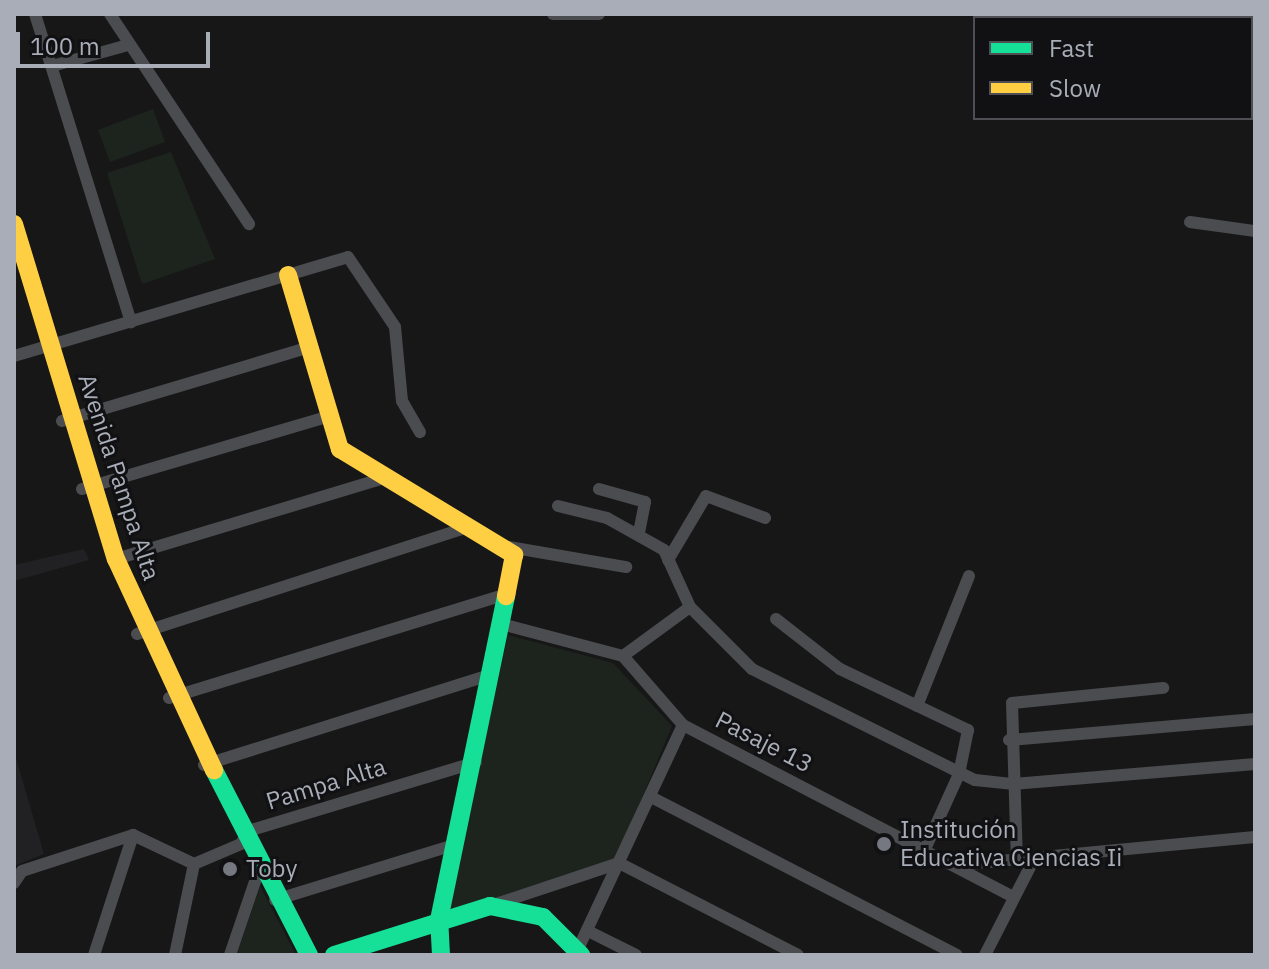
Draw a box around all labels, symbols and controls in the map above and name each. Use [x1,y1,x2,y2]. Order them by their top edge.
scale bar [20,16,214,66]
legend [973,16,1253,120]
text: 100 m [30,30,100,62]
text: Fast [1049,32,1094,64]
text: Slow [1049,72,1101,104]
street label: Avenida Pampa Alta [72,370,166,584]
street label: Pasaje 13 [711,705,817,779]
street label: Pampa Alta [263,752,389,816]
place label: Institución Educativa Ciencias Ii [900,816,1122,872]
marker: Institución Educativa Ciencias Ii [875,835,893,853]
place label: Toby [246,855,297,883]
marker: Toby [221,860,239,878]

